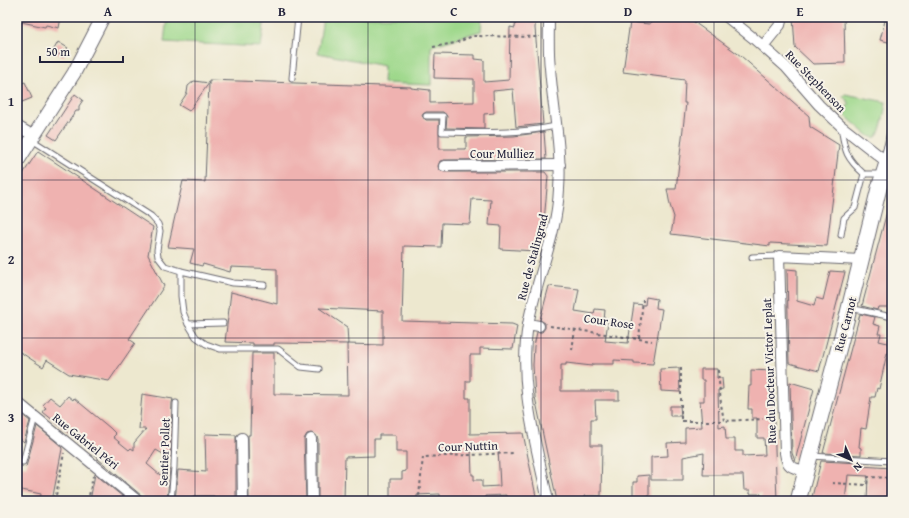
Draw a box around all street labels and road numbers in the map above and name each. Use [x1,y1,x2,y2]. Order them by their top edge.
street label: Rue Stephenson [782,46,850,116]
street label: Cour Mulliez [470,145,534,162]
street label: Rue de Stalingrad [512,212,552,302]
street label: Rue Carnot [830,294,861,353]
street label: Rue du Docteur Victor Leplat [758,297,780,444]
street label: Cour Rose [583,309,635,333]
street label: Rue Gabriel Péri [49,409,123,473]
street label: Sentier Pollet [154,417,174,486]
street label: Cour Nuttin [438,436,498,456]

